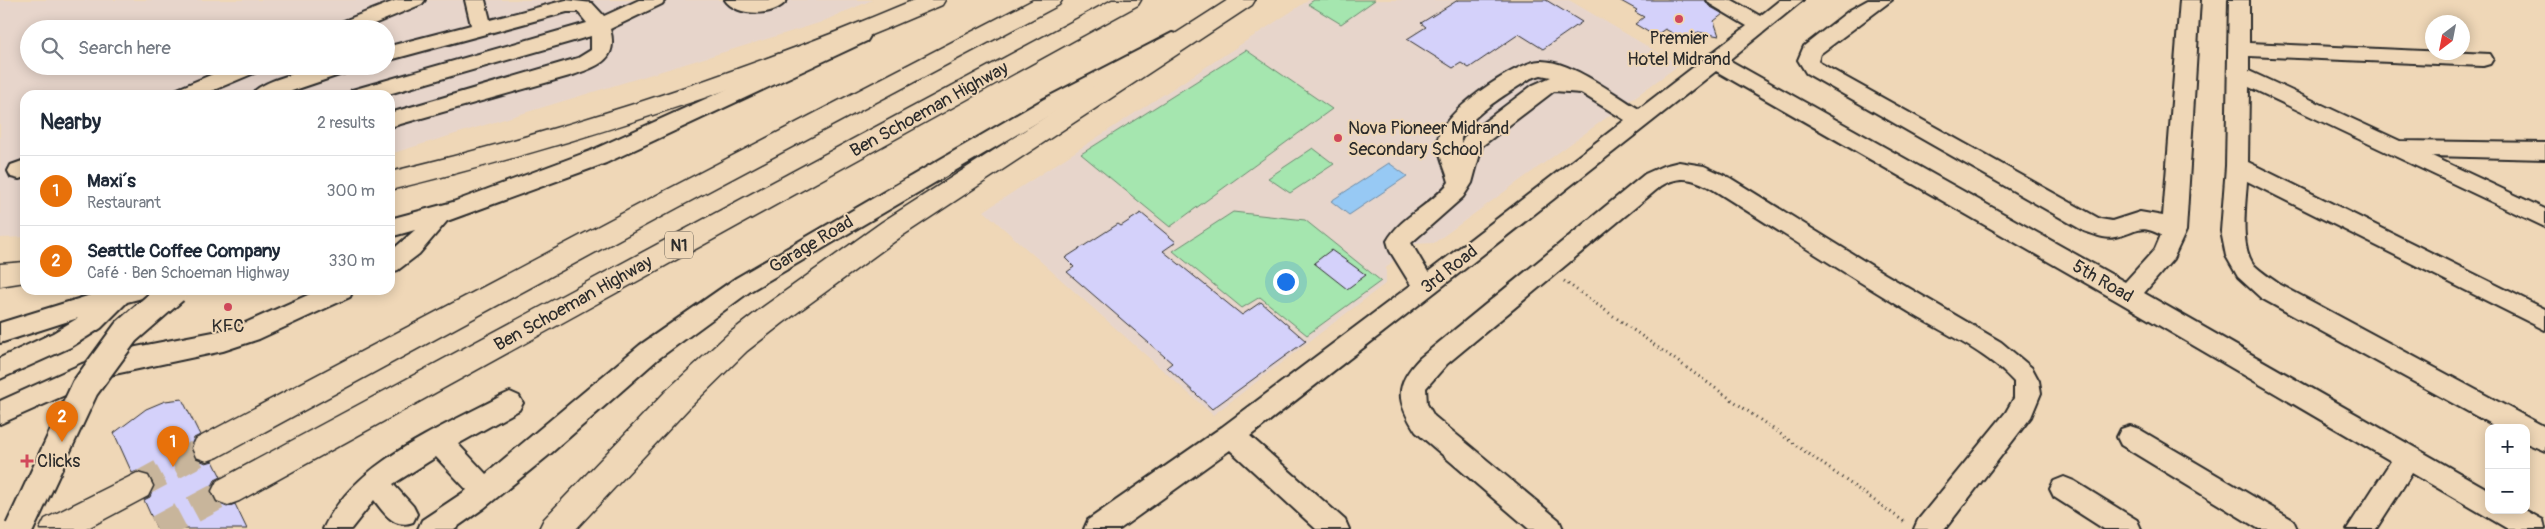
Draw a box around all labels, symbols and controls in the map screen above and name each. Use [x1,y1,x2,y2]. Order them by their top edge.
marker: Premier Hotel Midrand [1673,13,1685,25]
north arrow [2425,15,2470,60]
search box [20,20,395,75]
place label: Premier Hotel Midrand [1627,27,1731,71]
icon: search [38,34,66,62]
text: Search here [78,36,171,60]
street label: Ben Schoeman Highway [846,56,1013,163]
text: Nearby [40,109,101,136]
text: 2 results [317,113,375,133]
place label: Nova Pioneer Midrand Secondary School [1348,117,1509,161]
marker: Nova Pioneer Midrand Secondary School [1332,132,1344,144]
text: Maxi´s [87,169,136,193]
text: 1 [53,181,59,201]
text: 300 m [327,181,375,201]
text: Restaurant [87,193,161,213]
street label: Garage Road [765,210,858,279]
road number: N1 [665,232,693,258]
text: Seattle Coffee Company [87,239,280,263]
street label: 3rd Road [1416,240,1482,299]
street label: Ben Schoeman Highway [490,250,657,357]
text: 2 [52,251,60,271]
text: 330 m [329,251,375,271]
street label: 5th Road [2068,255,2137,308]
text: Café · Ben Schoeman Highway [87,263,289,283]
your location [1273,269,1299,295]
marker: KFC [222,301,234,313]
place label: KFC [212,315,244,338]
pin: 2 [46,401,78,442]
map controls [2485,424,2530,514]
button: + [2485,424,2530,469]
pin: 1 [157,426,189,467]
place label: Clicks [37,450,80,473]
marker: Clicks [21,455,33,467]
button: − [2485,469,2530,514]

